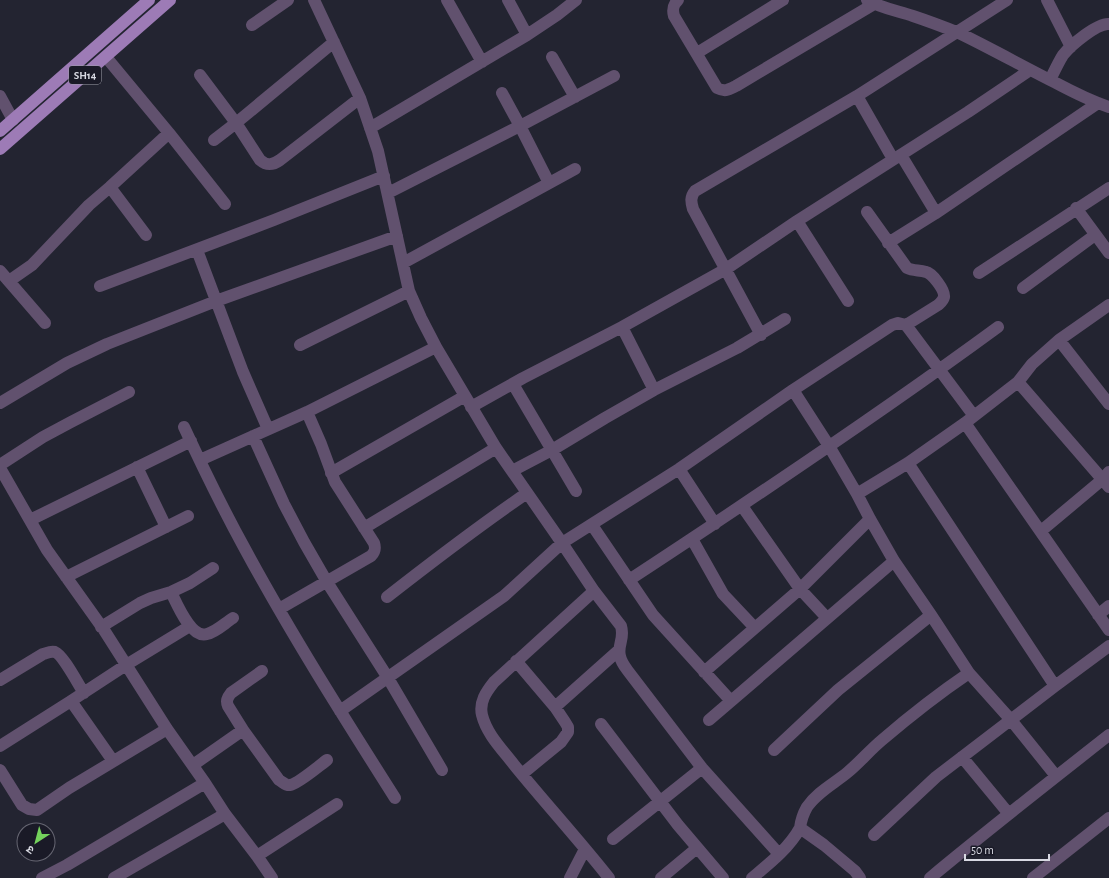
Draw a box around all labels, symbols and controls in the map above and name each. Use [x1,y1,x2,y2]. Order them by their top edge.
road number: SH14 [69,66,101,84]
north arrow [16,822,56,862]
scale bar [965,836,1049,862]
text: उ [24,843,36,856]
text: 50 m [971,844,994,856]

